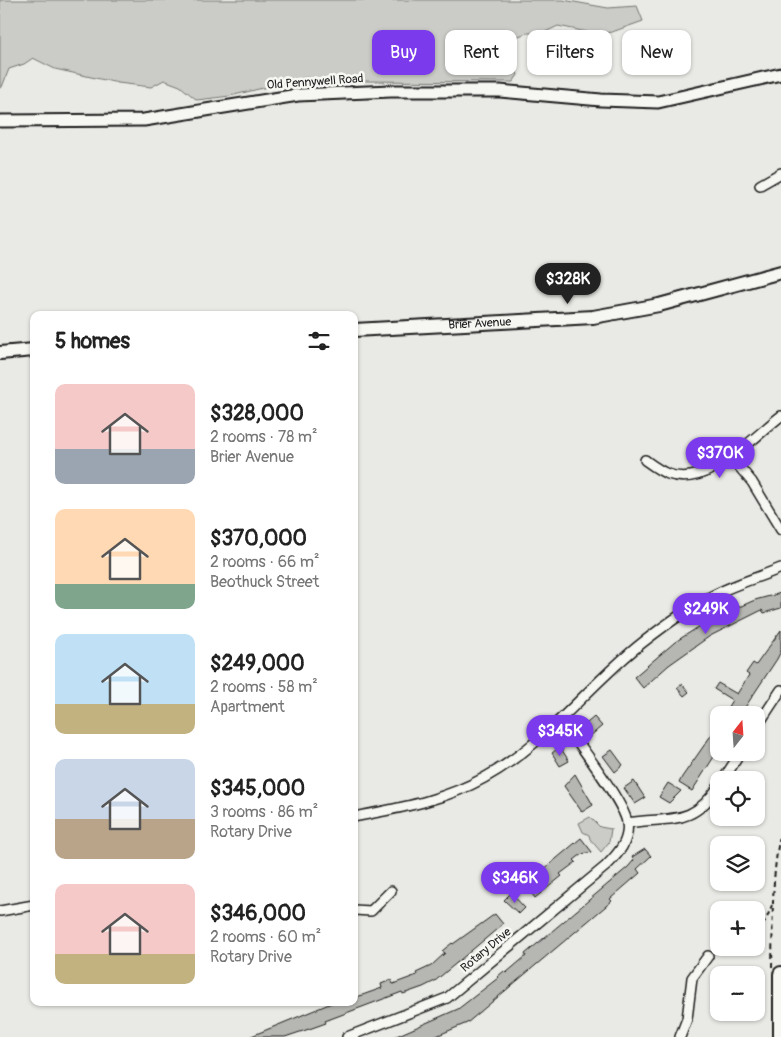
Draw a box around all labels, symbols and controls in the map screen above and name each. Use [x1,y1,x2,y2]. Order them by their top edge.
chip: Buy [372,30,435,75]
chip: Rent [445,30,517,75]
chip: Filters [527,30,612,75]
chip: New [622,30,691,75]
street label: Old Pennywell Road [266,71,364,93]
pin: $328K [533,262,603,305]
text: $328K [546,269,590,289]
street label: Brier Avenue [448,314,512,332]
icon: filters [305,327,333,355]
text: 5 homes [55,328,130,355]
text: $328,000 [210,400,304,427]
icon: home [95,404,155,464]
text: 2 rooms · 78 m² [210,427,317,447]
pin: $370K [685,436,755,479]
text: $370K [697,443,743,463]
text: Brier Avenue [210,447,294,467]
text: $370,000 [210,525,307,552]
icon: home [95,529,155,589]
text: 2 rooms · 66 m² [210,552,320,572]
text: Beothuck Street [210,572,319,592]
pin: $249K [671,592,741,635]
text: $249K [684,599,728,619]
text: $249,000 [210,650,304,677]
icon: home [95,654,155,714]
text: 2 rooms · 58 m² [210,677,318,697]
text: Apartment [210,697,285,717]
north arrow [710,706,765,761]
map controls [710,706,765,1021]
pin: $345K [525,714,595,757]
text: $345K [537,721,583,741]
button: locate [710,771,765,826]
text: $345,000 [210,775,305,802]
icon: home [95,779,155,839]
text: 3 rooms · 86 m² [210,802,318,822]
text: Rotary Drive [210,822,292,842]
button: layers [710,836,765,891]
pin: $346K [480,862,550,904]
text: $346K [492,868,538,888]
text: $346,000 [210,900,306,927]
button: + [710,901,765,956]
icon: home [95,904,155,964]
street label: Rotary Drive [458,924,514,975]
text: 2 rooms · 60 m² [210,927,321,947]
text: Rotary Drive [210,947,292,967]
button: − [710,966,765,1021]

